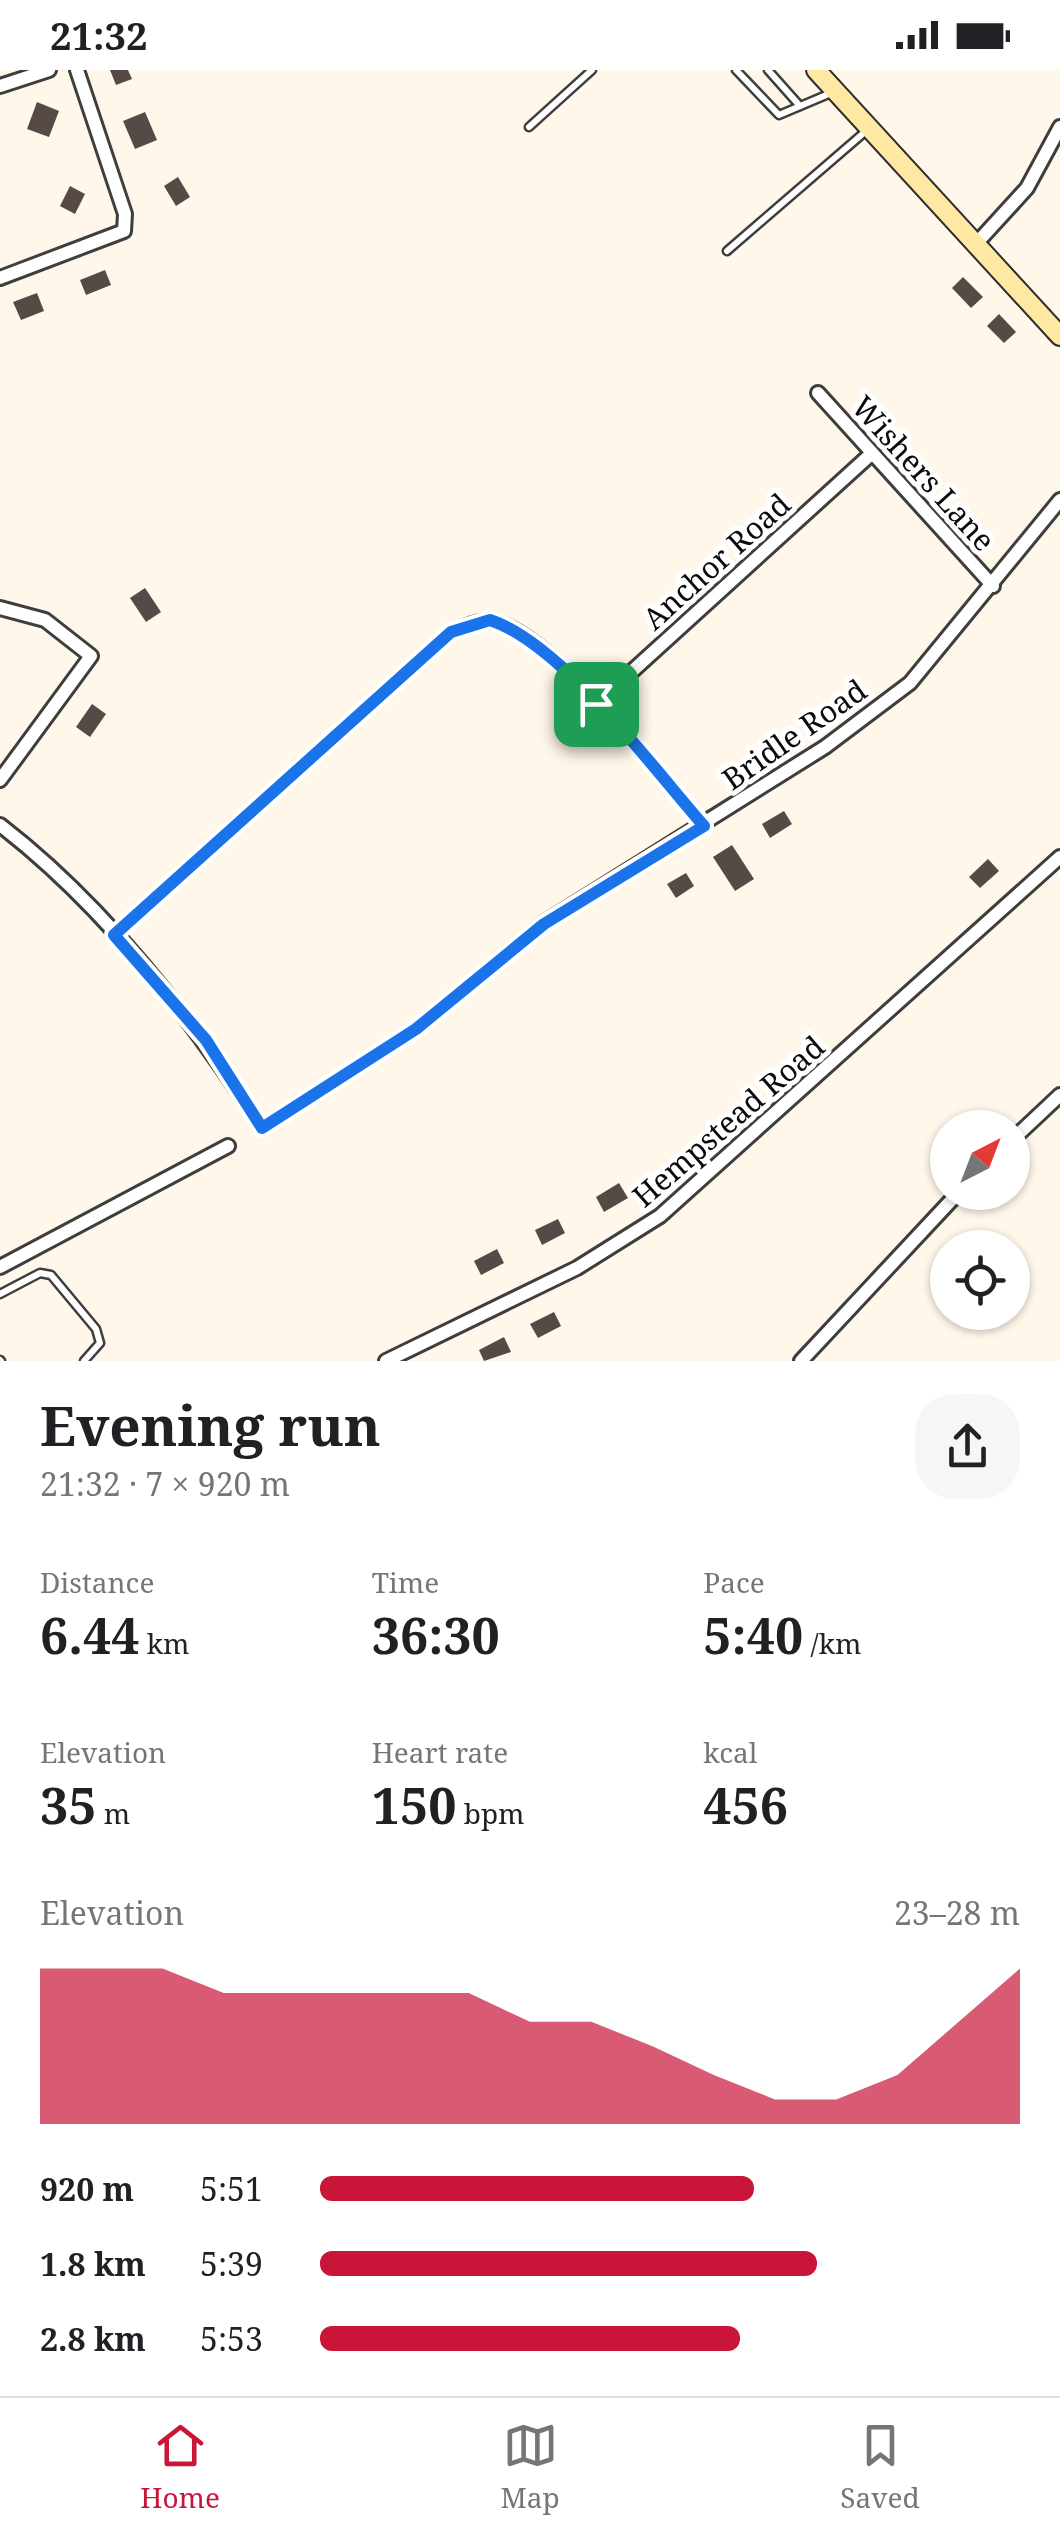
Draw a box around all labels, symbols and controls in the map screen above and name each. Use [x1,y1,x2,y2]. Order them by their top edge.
text: 21:32 [50,9,147,61]
street label: Wishers Lane [843,386,1005,560]
street label: Anchor Road [633,484,799,638]
pin [554,662,639,747]
street label: Bridle Road [714,669,874,799]
icon: arrive [569,677,624,732]
street label: Hempstead Road [623,1026,833,1216]
north arrow [930,1110,1030,1210]
map controls [930,1110,1030,1330]
button: locate [930,1230,1030,1330]
text: Evening run [40,1387,381,1462]
button: share [915,1394,1020,1499]
text: 21:32 · 7 × 920 m [40,1462,290,1505]
text: Distance [40,1563,154,1601]
text: Time [372,1563,439,1601]
text: Pace [703,1563,765,1601]
text: 6.44 [40,1601,139,1669]
text: 36:30 [372,1601,500,1669]
text: 5:40 [703,1601,803,1669]
text: km [139,1624,190,1662]
text: /km [803,1624,861,1662]
text: Elevation [40,1733,166,1771]
text: Heart rate [372,1733,508,1771]
text: kcal [703,1733,757,1771]
text: 35 [40,1771,97,1839]
text: 150 [372,1771,456,1839]
text: 456 [703,1771,788,1839]
text: m [97,1794,130,1832]
text: bpm [456,1794,525,1832]
text: Elevation [40,1891,184,1934]
text: 23–28 m [894,1891,1020,1934]
text: 920 m [40,2167,134,2210]
text: 5:51 [200,2167,263,2210]
text: 1.8 km [40,2242,146,2285]
text: 5:39 [200,2242,263,2285]
text: 2.8 km [40,2317,146,2360]
text: 5:53 [200,2317,263,2360]
tab: Home [140,2418,220,2516]
tab: Map [501,2418,560,2516]
tab: Saved [840,2418,920,2516]

